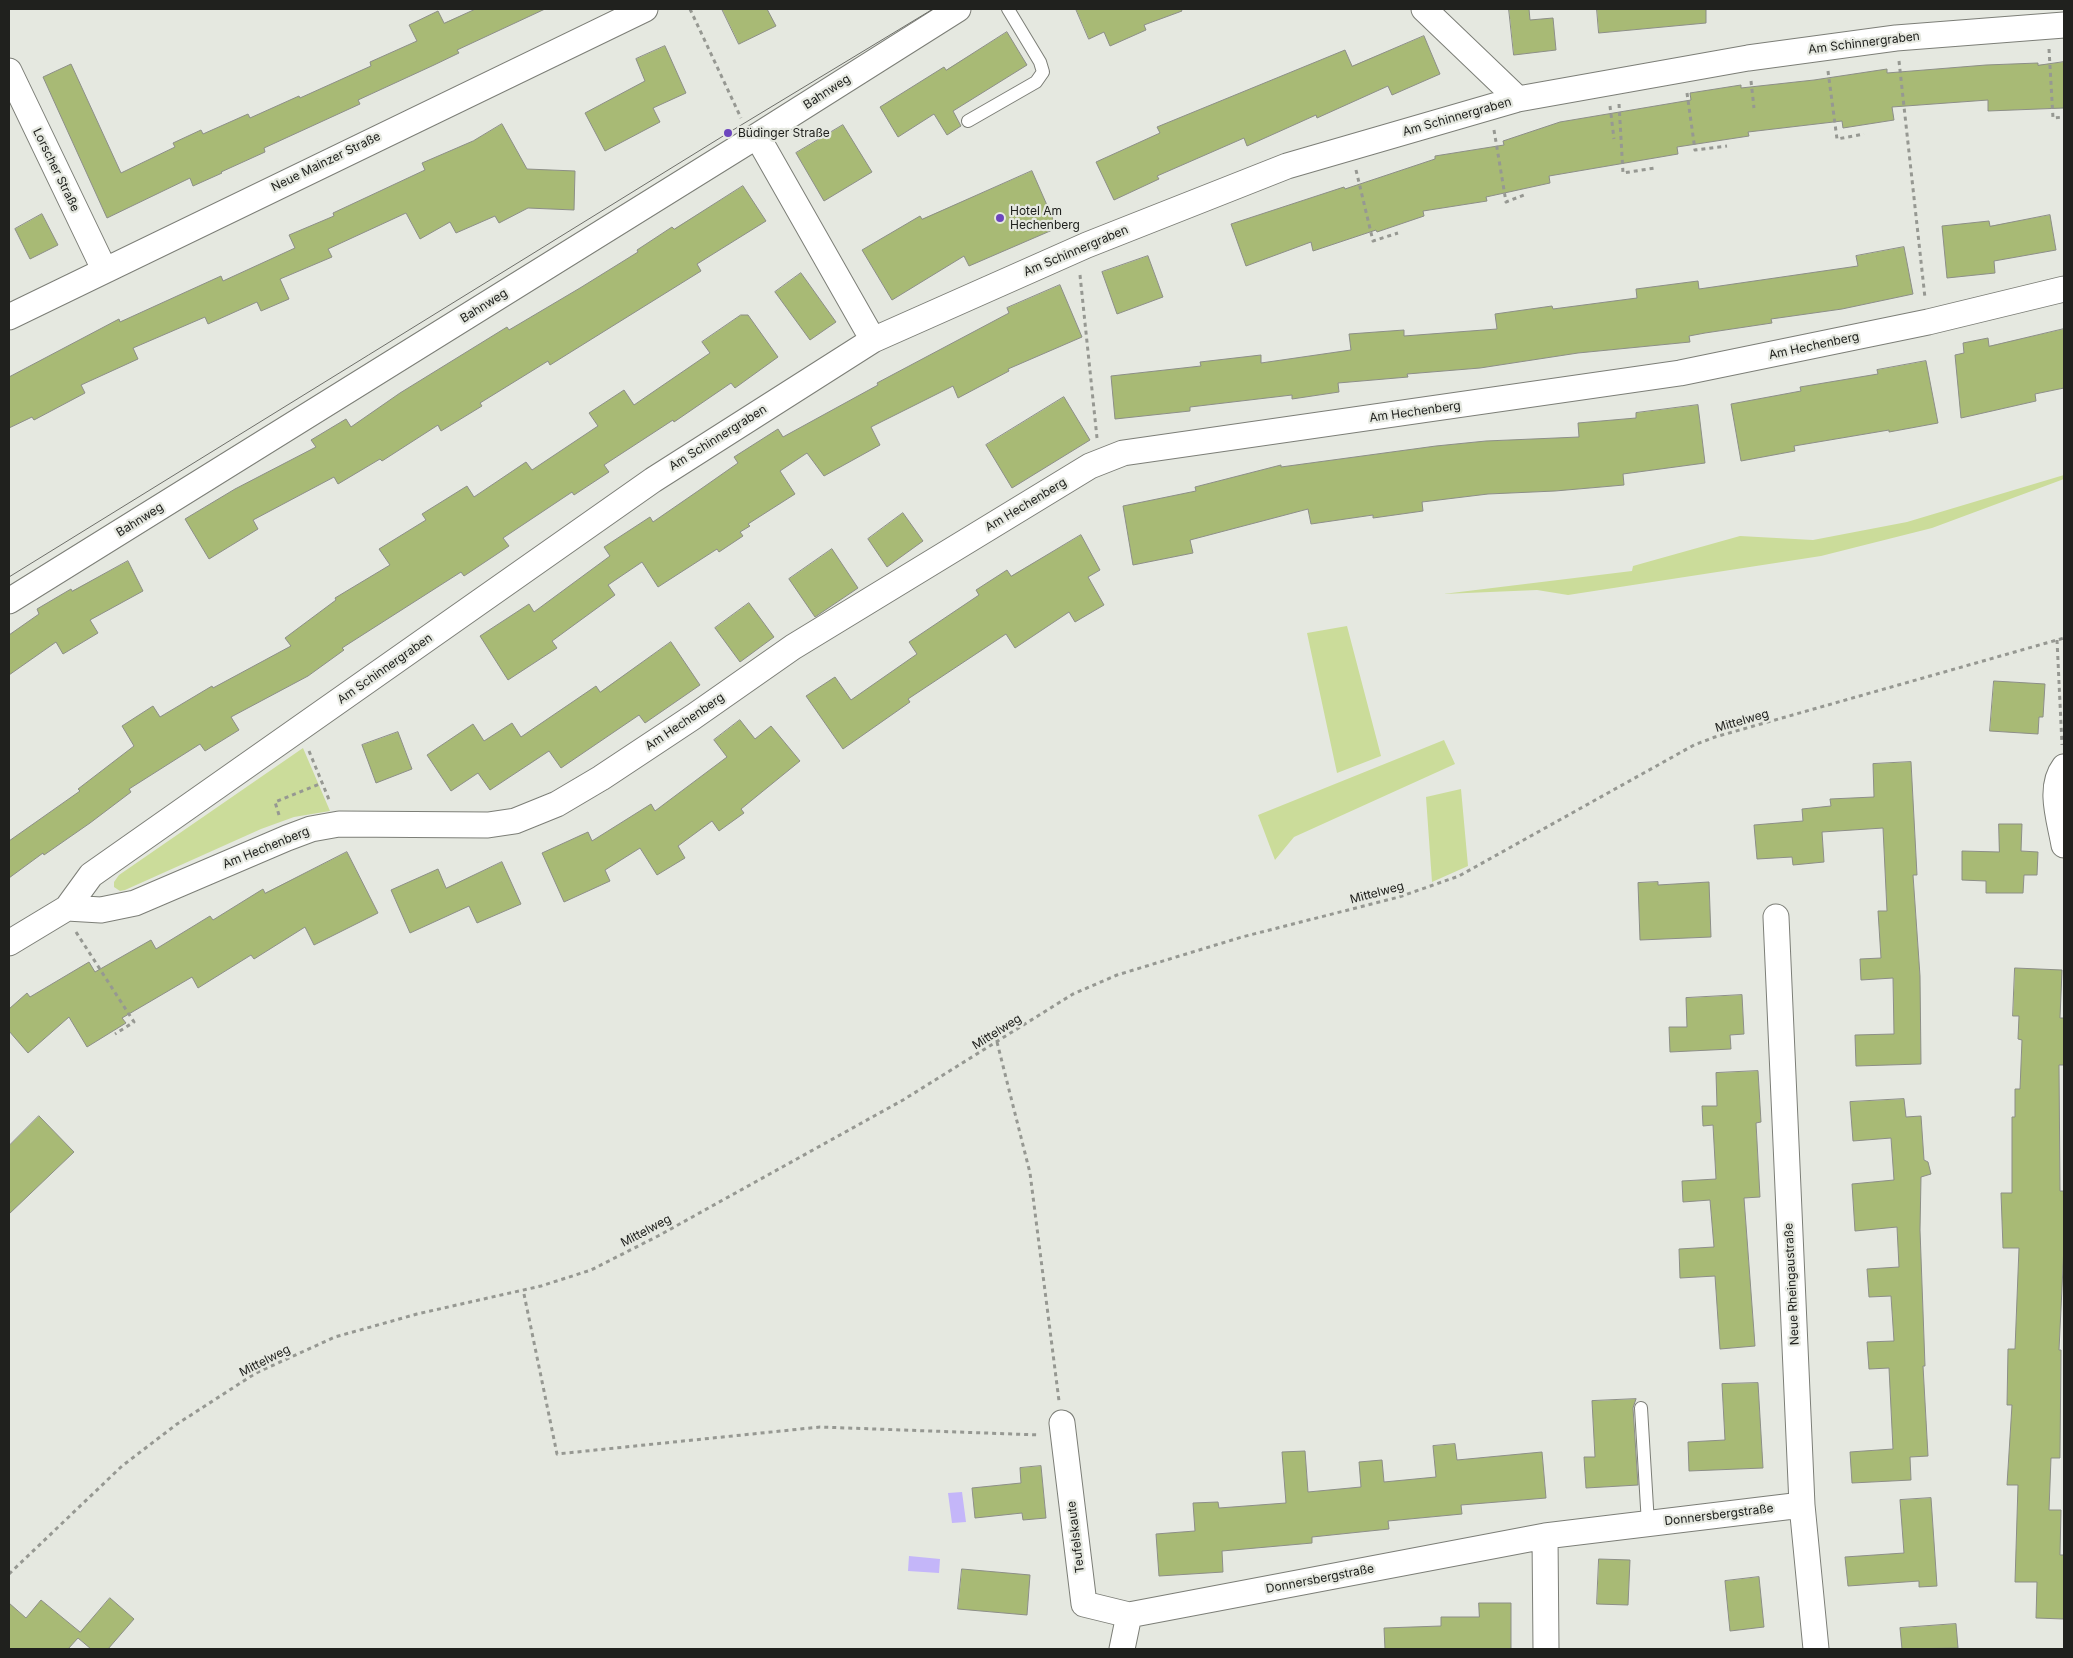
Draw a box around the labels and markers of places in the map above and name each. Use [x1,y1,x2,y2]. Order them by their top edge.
place label: Büdinger Straße [738,126,830,140]
marker: Büdinger Straße [722,127,734,139]
place label: Hotel Am Hechenberg [1010,204,1080,232]
marker: Hotel Am Hechenberg [994,212,1006,224]

